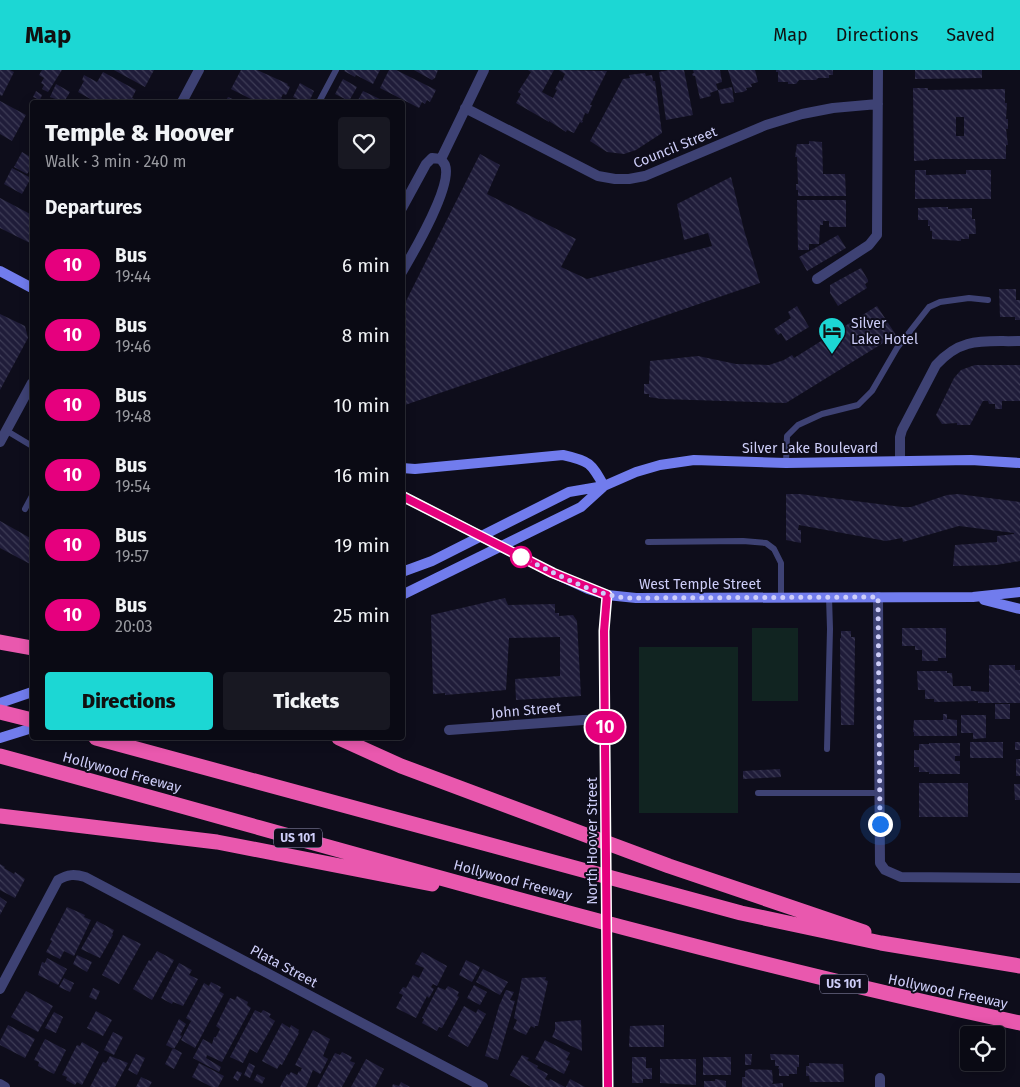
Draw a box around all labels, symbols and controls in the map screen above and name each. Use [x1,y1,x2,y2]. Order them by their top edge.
text: Map [25,21,71,49]
text: Map [773,24,808,46]
text: Directions [836,24,918,46]
text: Saved [946,24,995,46]
button: heart [338,117,390,169]
text: Temple & Hoover [45,119,233,147]
street label: Council Street [631,123,720,172]
text: Walk · 3 min · 240 m [45,152,187,171]
text: Departures [45,196,142,219]
text: Bus [115,244,147,267]
text: 10 [63,254,82,276]
text: 6 min [342,254,390,277]
text: 19:44 [115,267,151,286]
text: Bus [115,314,147,337]
place label: Silver Lake Hotel [851,315,918,348]
hotel icon: Silver Lake Hotel [817,316,847,355]
text: 10 [63,324,82,346]
text: 8 min [342,324,390,347]
text: 19:46 [115,337,151,356]
text: Bus [115,384,147,407]
text: 10 [63,394,82,416]
text: 10 min [333,394,390,417]
text: 19:48 [115,407,151,426]
street label: Silver Lake Boulevard [742,440,878,457]
text: Bus [115,454,147,477]
text: 10 [63,464,82,486]
text: 16 min [334,464,390,487]
text: 19:54 [115,477,151,496]
text: Bus [115,524,147,547]
text: 10 [63,534,82,556]
text: 19 min [334,534,390,557]
unlabelled marker [510,546,532,568]
text: 19:57 [115,547,149,566]
street label: West Temple Street [639,576,762,593]
text: Bus [115,594,147,617]
text: 10 [63,604,82,626]
text: 25 min [333,604,390,627]
text: 20:03 [115,617,152,636]
button: Directions [45,672,213,730]
button: Tickets [223,672,390,730]
street label: John Street [490,699,563,722]
line badge: 10 [582,711,628,743]
text: 10 [596,716,614,738]
street label: Hollywood Freeway [61,748,183,796]
street label: North Hoover Street [584,776,601,905]
your location [868,812,893,837]
road number: US 101 [274,828,322,848]
street label: Hollywood Freeway [452,856,574,904]
street label: Plata Street [247,942,321,992]
street label: Hollywood Freeway [887,971,1009,1012]
road number: US 101 [820,974,868,994]
map controls [960,1026,1005,1071]
button: locate [960,1026,1005,1071]

